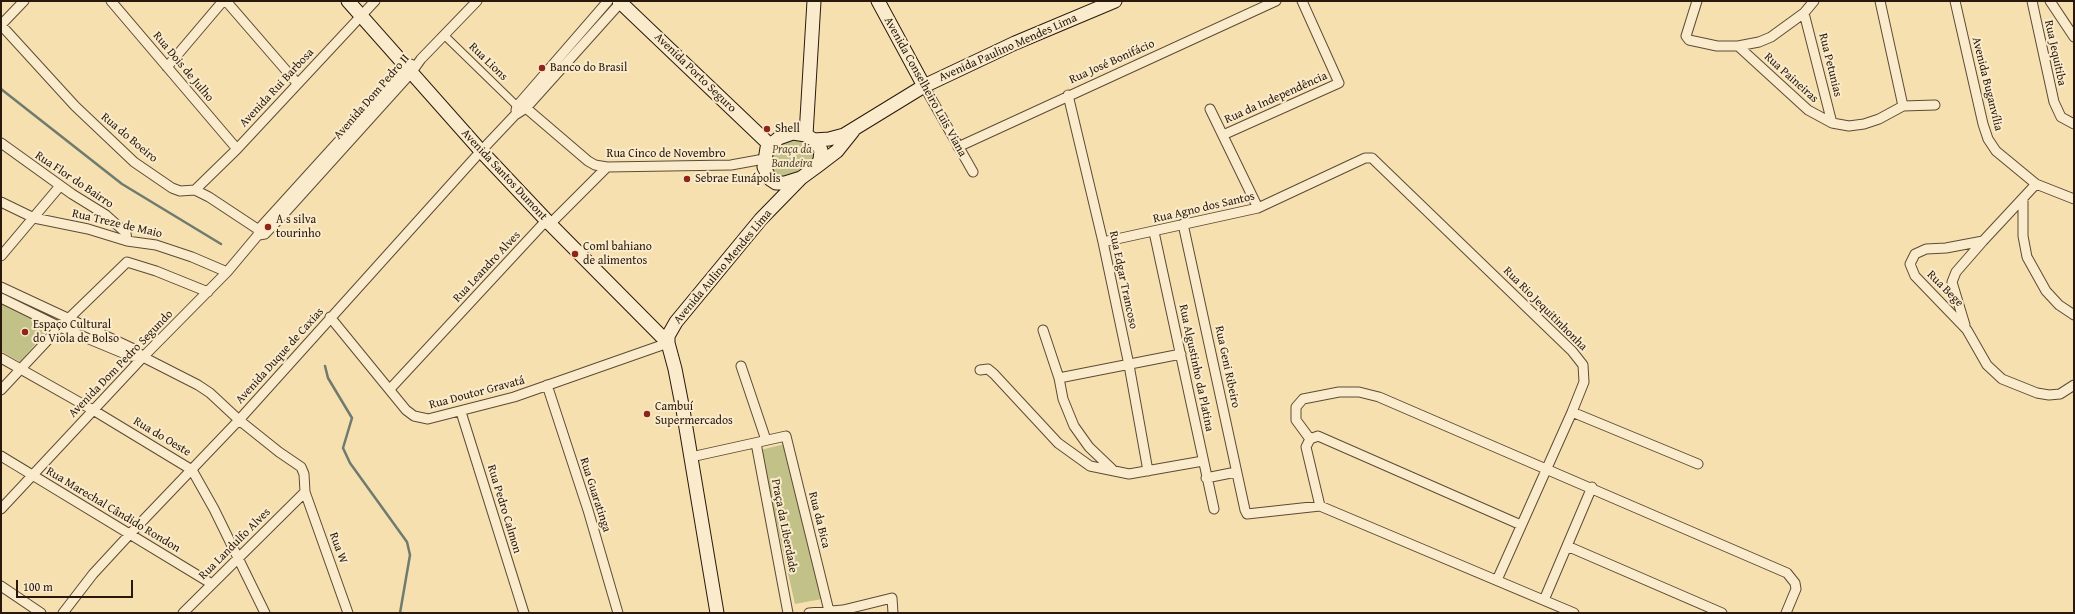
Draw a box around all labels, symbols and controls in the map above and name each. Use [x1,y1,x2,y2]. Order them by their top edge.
street label: Avenida Paulino Mendes Lima [937,11,1079,85]
street label: Avenida Conselheiro Luis Viana [880,15,970,159]
street label: Rua Jequitiba [2041,19,2069,87]
street label: Rua Dois de Julho [149,29,217,105]
street label: Avenida Porto Seguro [651,30,739,116]
street label: Rua Petunias [1815,32,1845,98]
street label: Avenida Buganvília [1968,36,2006,132]
street label: Rua José Bonifácio [1067,37,1157,87]
street label: Rua Lions [466,40,510,84]
street label: Avenida Rui Barbosa [237,46,317,130]
street label: Rua Paineiras [1761,50,1821,106]
street label: Avenida Dom Pedro II [331,51,413,143]
place label: Banco do Brasil [550,61,627,75]
marker: Banco do Brasil [537,63,547,73]
street label: Rua da Independência [1222,69,1330,127]
street label: Rua do Boeiro [98,110,160,166]
place label: Shell [775,122,800,136]
marker: Shell [762,124,772,134]
street label: Avenida Santos Dumont [458,126,550,224]
park label: Praça da Bandeira [771,143,813,171]
street label: Rua Cinco de Novembro [606,147,726,161]
street label: Rua Flor do Bairro [32,148,116,212]
place label: Sebrae Eunápolis [695,172,781,186]
marker: Sebrae Eunápolis [682,174,692,184]
street label: Rua Agno dos Santos [1152,189,1256,227]
street label: Rua Treze de Maio [71,207,163,241]
street label: Avenida Aulino Mendes Lima [671,207,775,327]
place label: A s silva tourinho [276,213,321,241]
marker: A s silva tourinho [263,222,273,232]
street label: Rua Leandro Alves [450,228,524,306]
street label: Rua Edgar Trancoso [1106,230,1140,330]
place label: Coml bahiano de alimentos [583,240,652,268]
marker: Coml bahiano de alimentos [570,249,580,259]
street label: Rua Rio Jequitinhonha [1500,264,1590,354]
street label: Rua Bege [1924,268,1966,310]
street label: Rua Algustinho da Platina [1175,303,1217,433]
street label: Avenida Duque de Caxias [233,305,327,407]
street label: Avenida Dom Pedro Segundo [66,307,176,421]
place label: Espaço Cultural do Viola de Bolso [33,318,119,346]
street label: Rua Geni Ribeiro [1211,325,1243,409]
marker: Espaço Cultural do Viola de Bolso [20,327,30,337]
street label: Rua Doutor Gravatá [428,373,526,413]
place label: Cambuí Supermercados [655,400,733,428]
marker: Cambuí Supermercados [642,409,652,419]
street label: Rua do Oeste [131,414,193,460]
street label: Rua Guaratinga [576,456,614,534]
street label: Rua Pedro Calmon [484,463,524,555]
street label: Rua Marechal Cândido Rondon [43,464,183,556]
street label: Praça da Liberdade [768,478,800,574]
street label: Rua da Bica [805,490,833,550]
street label: Rua Landulfo Alves [196,505,274,583]
street label: Rua W [326,531,350,565]
scale bar [18,572,135,598]
text: 100 m [23,578,53,595]

